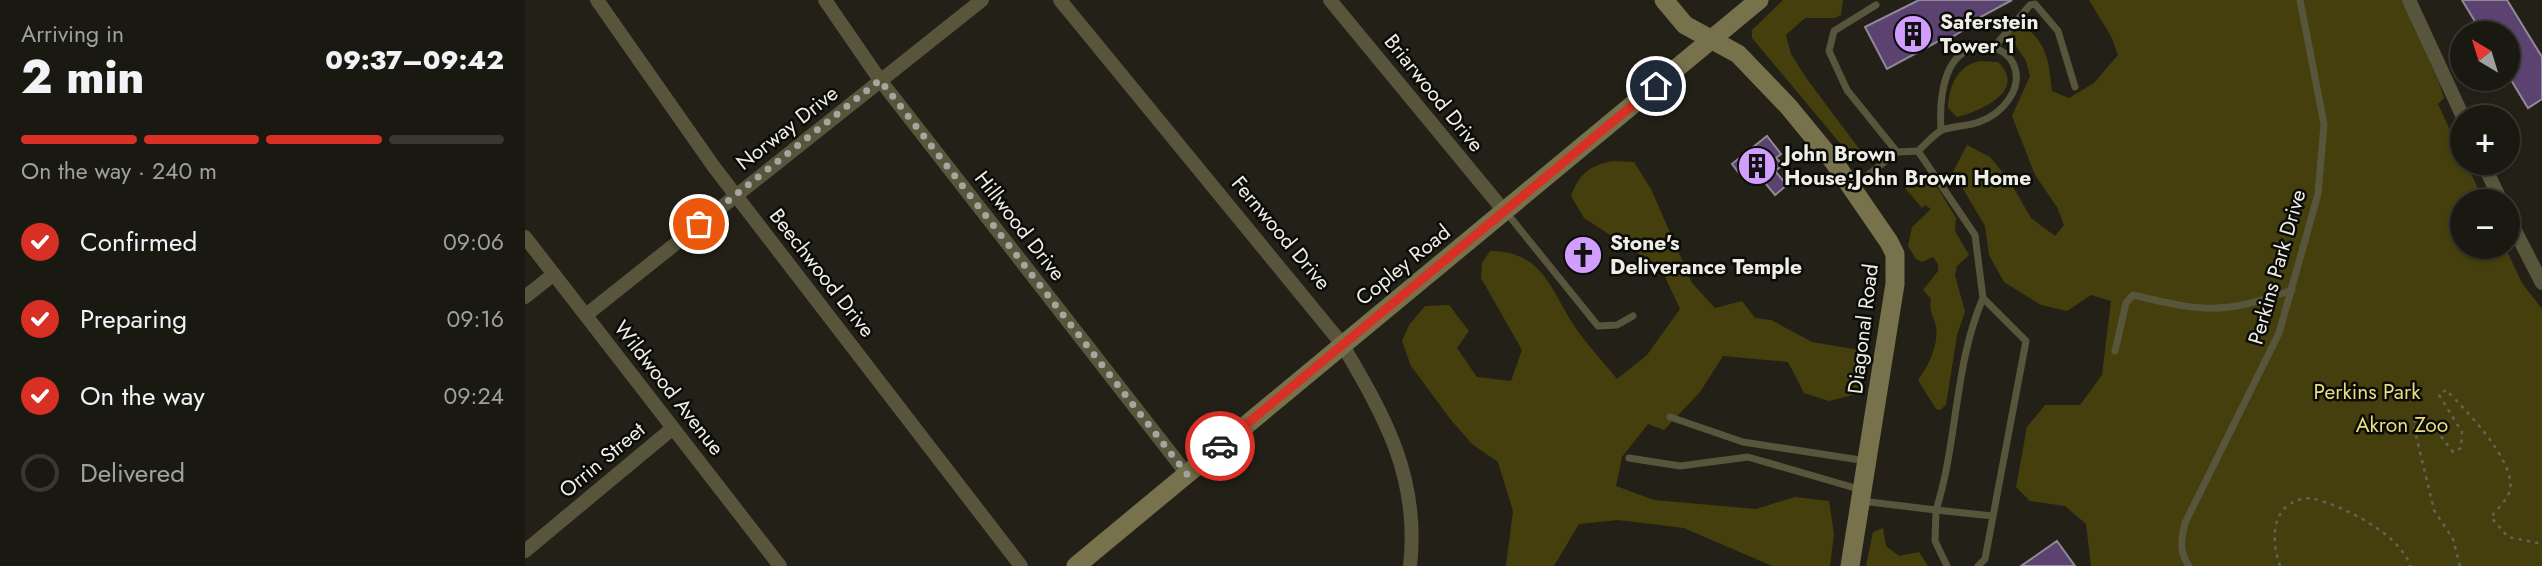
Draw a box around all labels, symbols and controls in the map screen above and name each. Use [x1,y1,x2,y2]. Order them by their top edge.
place label: Saferstein Tower 1 [1940,7,2039,61]
building icon: Saferstein Tower 1 [1892,13,1934,55]
text: Arriving in [21,17,124,51]
north arrow [2450,21,2520,91]
map controls [2450,21,2520,259]
street label: Briarwood Drive [1377,28,1491,159]
text: 09:37–09:42 [325,41,504,79]
text: 2 min [21,44,145,110]
pin [1626,56,1686,116]
icon: home [1637,67,1675,105]
street label: Norway Drive [730,78,844,177]
button: + [2450,105,2520,175]
place label: John Brown House;John Brown Home [1780,139,2031,193]
building icon: John Brown House;John Brown Home [1736,145,1778,187]
text: On the way · 240 m [21,154,217,188]
street label: Hillwood Drive [968,165,1073,287]
street label: Fernwood Drive [1224,169,1338,297]
street label: Perkins Park Drive [2241,186,2313,348]
button: − [2450,189,2520,259]
pin [669,194,729,254]
street label: Beechwood Drive [762,202,882,344]
icon: bag [680,205,718,243]
street label: Copley Road [1349,217,1457,313]
icon: check [21,223,59,261]
text: Confirmed [80,223,197,261]
text: 09:06 [443,225,504,259]
place label: Stone's Deliverance Temple [1610,228,1802,282]
church icon: Stone's Deliverance Temple [1562,234,1604,276]
street label: Diagonal Road [1840,262,1886,396]
icon: check [21,300,59,338]
text: Preparing [80,300,187,338]
text: 09:16 [446,302,504,336]
street label: Wildwood Avenue [607,314,731,462]
icon: check [21,377,59,415]
text: On the way [80,377,205,415]
park label: Perkins Park [2314,377,2421,407]
text: 09:24 [444,379,504,413]
park label: Akron Zoo [2356,410,2448,440]
courier [1185,411,1255,481]
street label: Orrin Street [553,415,651,505]
icon: car [1201,427,1239,465]
text: Delivered [80,454,185,492]

